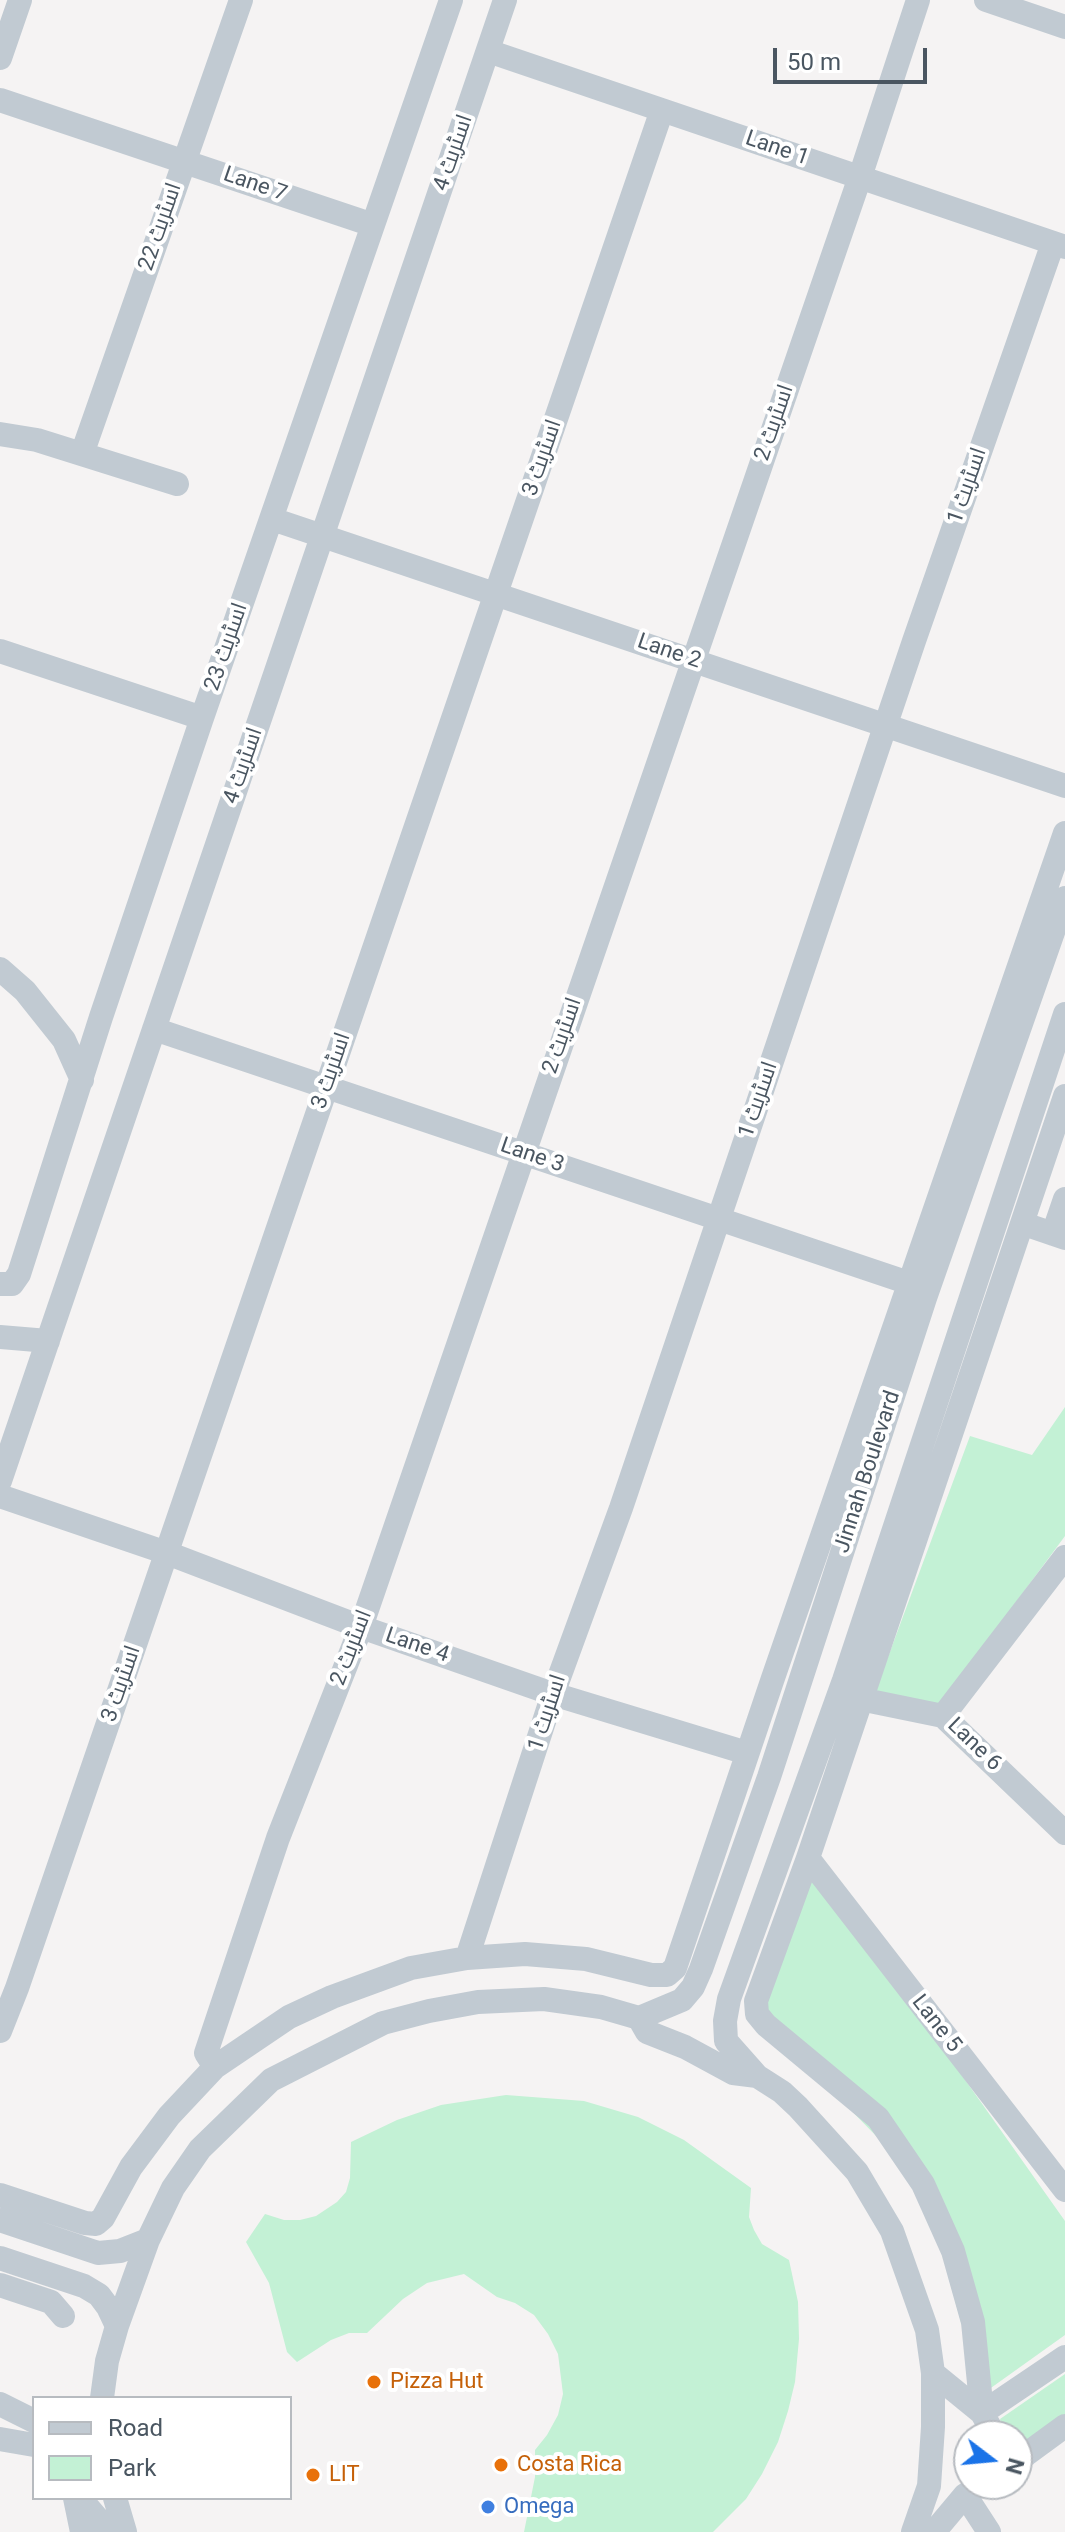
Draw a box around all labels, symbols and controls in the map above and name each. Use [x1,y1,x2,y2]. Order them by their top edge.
scale bar [777,32,931,82]
text: 50 m [787,48,841,76]
street label: اسٹریٹ 4 [429,111,479,195]
street label: Lane 1 [742,126,812,172]
street label: Lane 7 [220,162,290,208]
street label: اسٹریٹ 22 [134,180,188,274]
street label: اسٹریٹ 2 [750,381,800,465]
street label: اسٹریٹ 3 [518,416,568,500]
street label: اسٹریٹ 1 [943,444,993,528]
street label: اسٹریٹ 23 [200,600,254,694]
street label: Lane 2 [634,629,704,675]
street label: اسٹریٹ 4 [219,724,269,808]
street label: اسٹریٹ 2 [538,994,588,1078]
street label: اسٹریٹ 3 [307,1029,357,1113]
street label: اسٹریٹ 1 [734,1058,784,1142]
street label: Lane 3 [497,1133,567,1179]
street label: Jinnah Boulevard [829,1388,907,1556]
street label: اسٹریٹ 2 [326,1606,378,1690]
street label: Lane 4 [382,1623,452,1669]
street label: اسٹریٹ 3 [97,1642,147,1726]
street label: اسٹریٹ 1 [523,1671,573,1755]
street label: Lane 6 [941,1713,1007,1777]
street label: Lane 5 [905,1990,967,2058]
place label: Pizza Hut [390,2369,484,2395]
marker: Pizza Hut [365,2373,383,2391]
legend [32,2396,292,2500]
text: Road [108,2414,163,2442]
north arrow [953,2420,1033,2500]
place label: Costa Rica [517,2452,622,2478]
text: Park [108,2454,156,2482]
text: N [1000,2455,1029,2477]
marker: Costa Rica [492,2456,510,2474]
place label: LIT [329,2462,360,2488]
marker: LIT [304,2466,322,2484]
place label: Omega [504,2494,574,2520]
marker: Omega [479,2498,497,2516]

